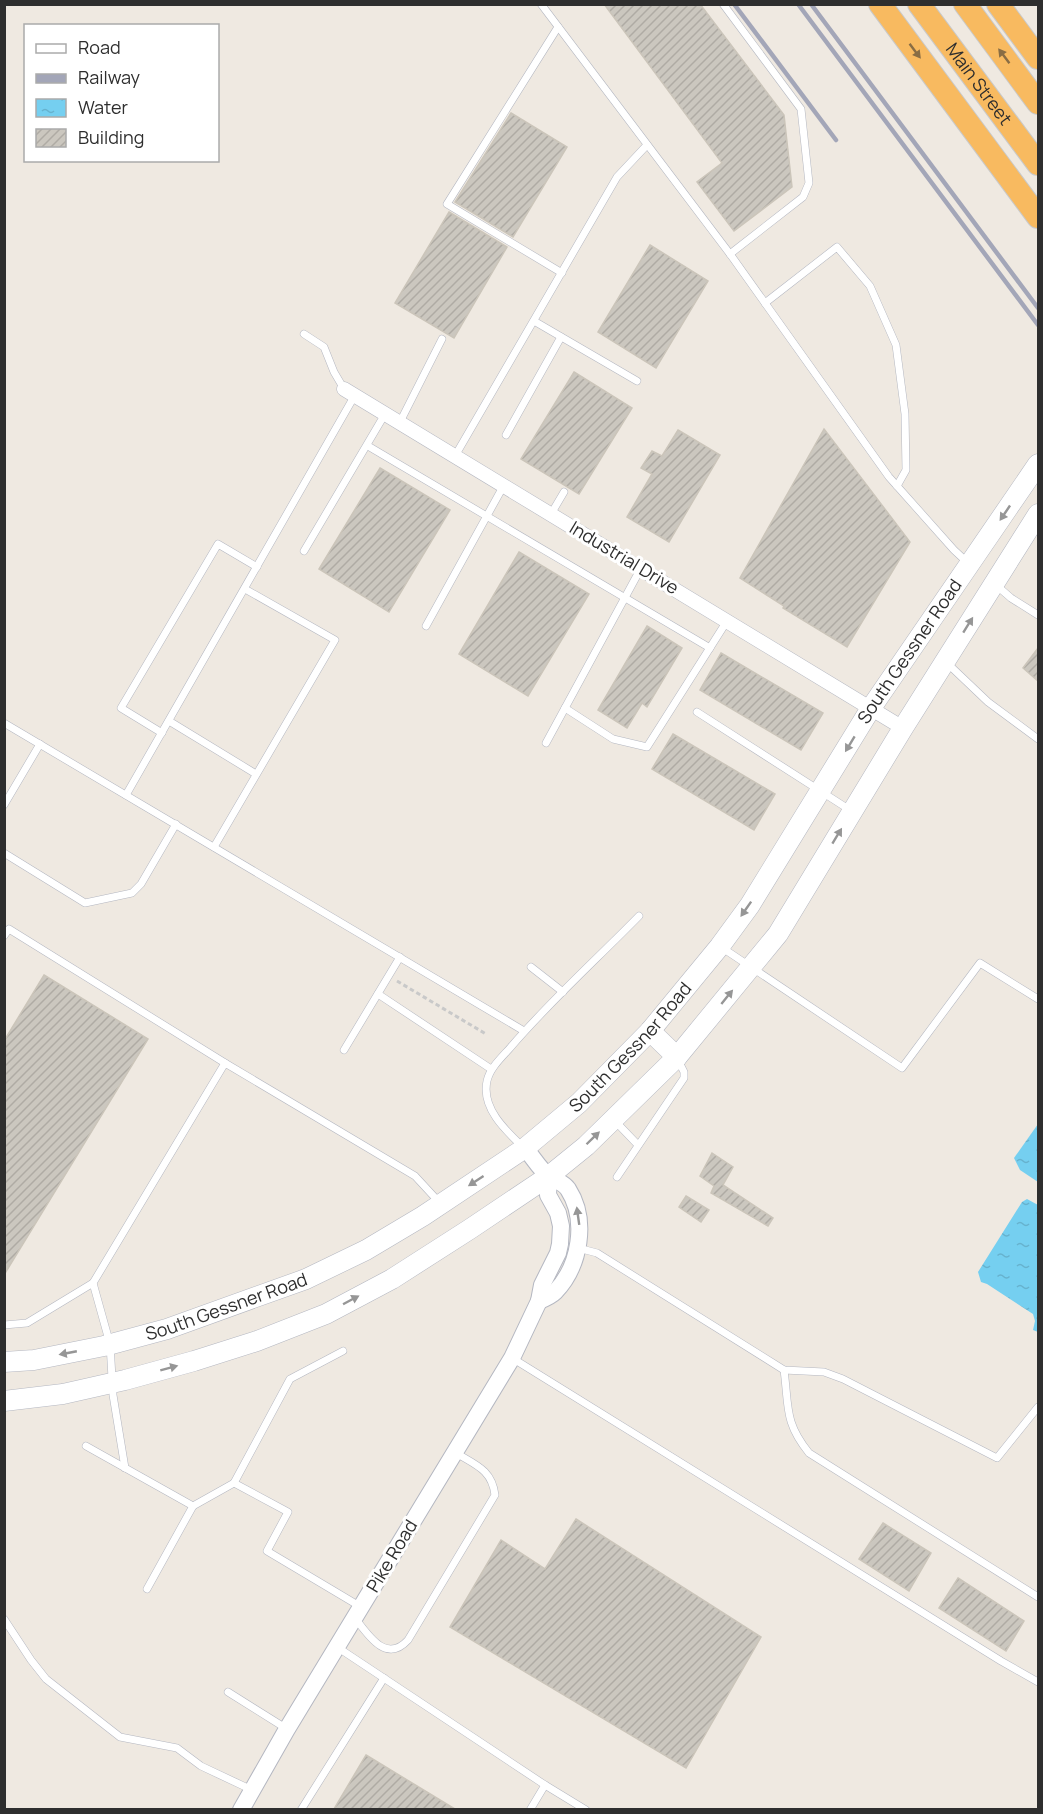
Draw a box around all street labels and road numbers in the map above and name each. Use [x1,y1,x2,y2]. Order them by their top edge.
street label: Main Street [941,38,1018,130]
street label: Industrial Drive [565,515,684,599]
street label: South Gessner Road [851,574,967,728]
street label: South Gessner Road [563,977,696,1117]
street label: South Gessner Road [143,1267,310,1345]
street label: Pike Road [360,1515,422,1596]

